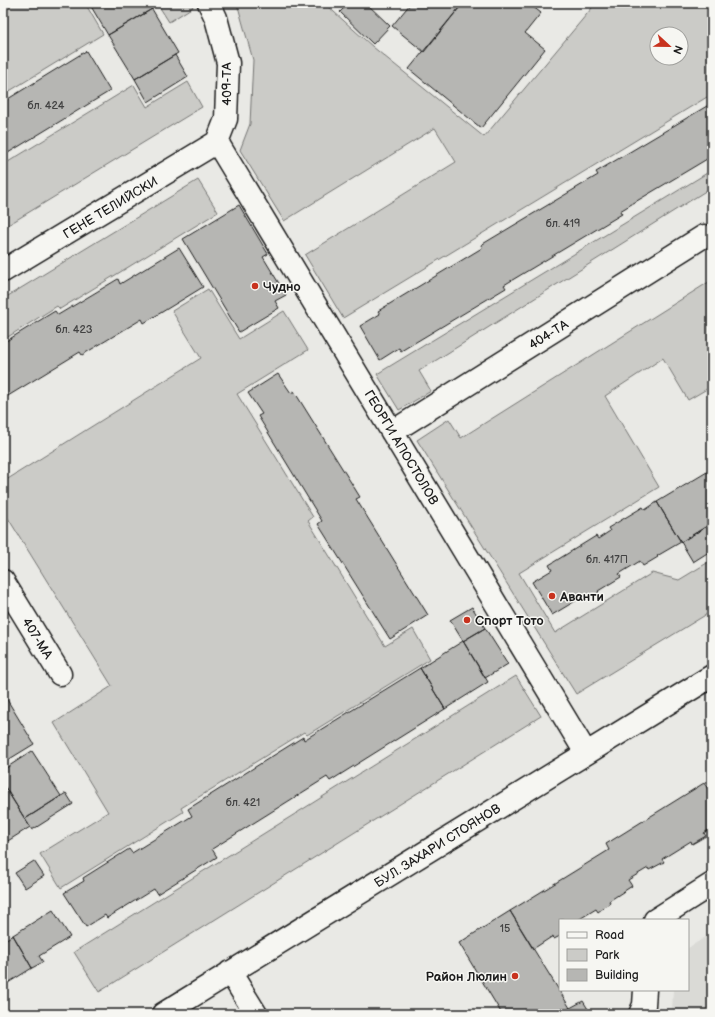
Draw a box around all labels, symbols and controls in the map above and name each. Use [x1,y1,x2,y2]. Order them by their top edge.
north arrow [649,26,689,66]
text: N [670,43,685,56]
street label: 409-ТА [219,62,235,106]
house number: бл. 424 [27,99,65,112]
street label: ГЕНЕ ТЕЛИЙСКИ [60,173,161,242]
house number: бл. 419 [546,217,580,230]
place label: Чудно [263,279,301,295]
marker: Чудно [250,281,260,291]
street label: 404-ТА [526,316,571,353]
house number: бл. 423 [55,323,93,336]
street label: ГЕОРГИ АПОСТОЛОВ [361,387,442,508]
house number: бл. 417П [586,553,628,566]
place label: Аванти [559,589,604,605]
marker: Аванти [547,591,557,601]
place label: Спорт Тото [475,613,544,629]
street label: 407-МА [18,615,56,662]
marker: Спорт Тото [462,615,472,625]
house number: бл. 421 [226,796,260,809]
street label: БУЛ. ЗАХАРИ СТОЯНОВ [371,800,504,891]
legend [559,919,689,991]
house number: 15 [500,922,510,935]
text: Road [595,928,624,943]
text: Park [595,948,619,963]
text: Building [595,968,639,983]
place label: Район Люлин [425,969,507,985]
marker: Район Люлин [510,971,520,981]

